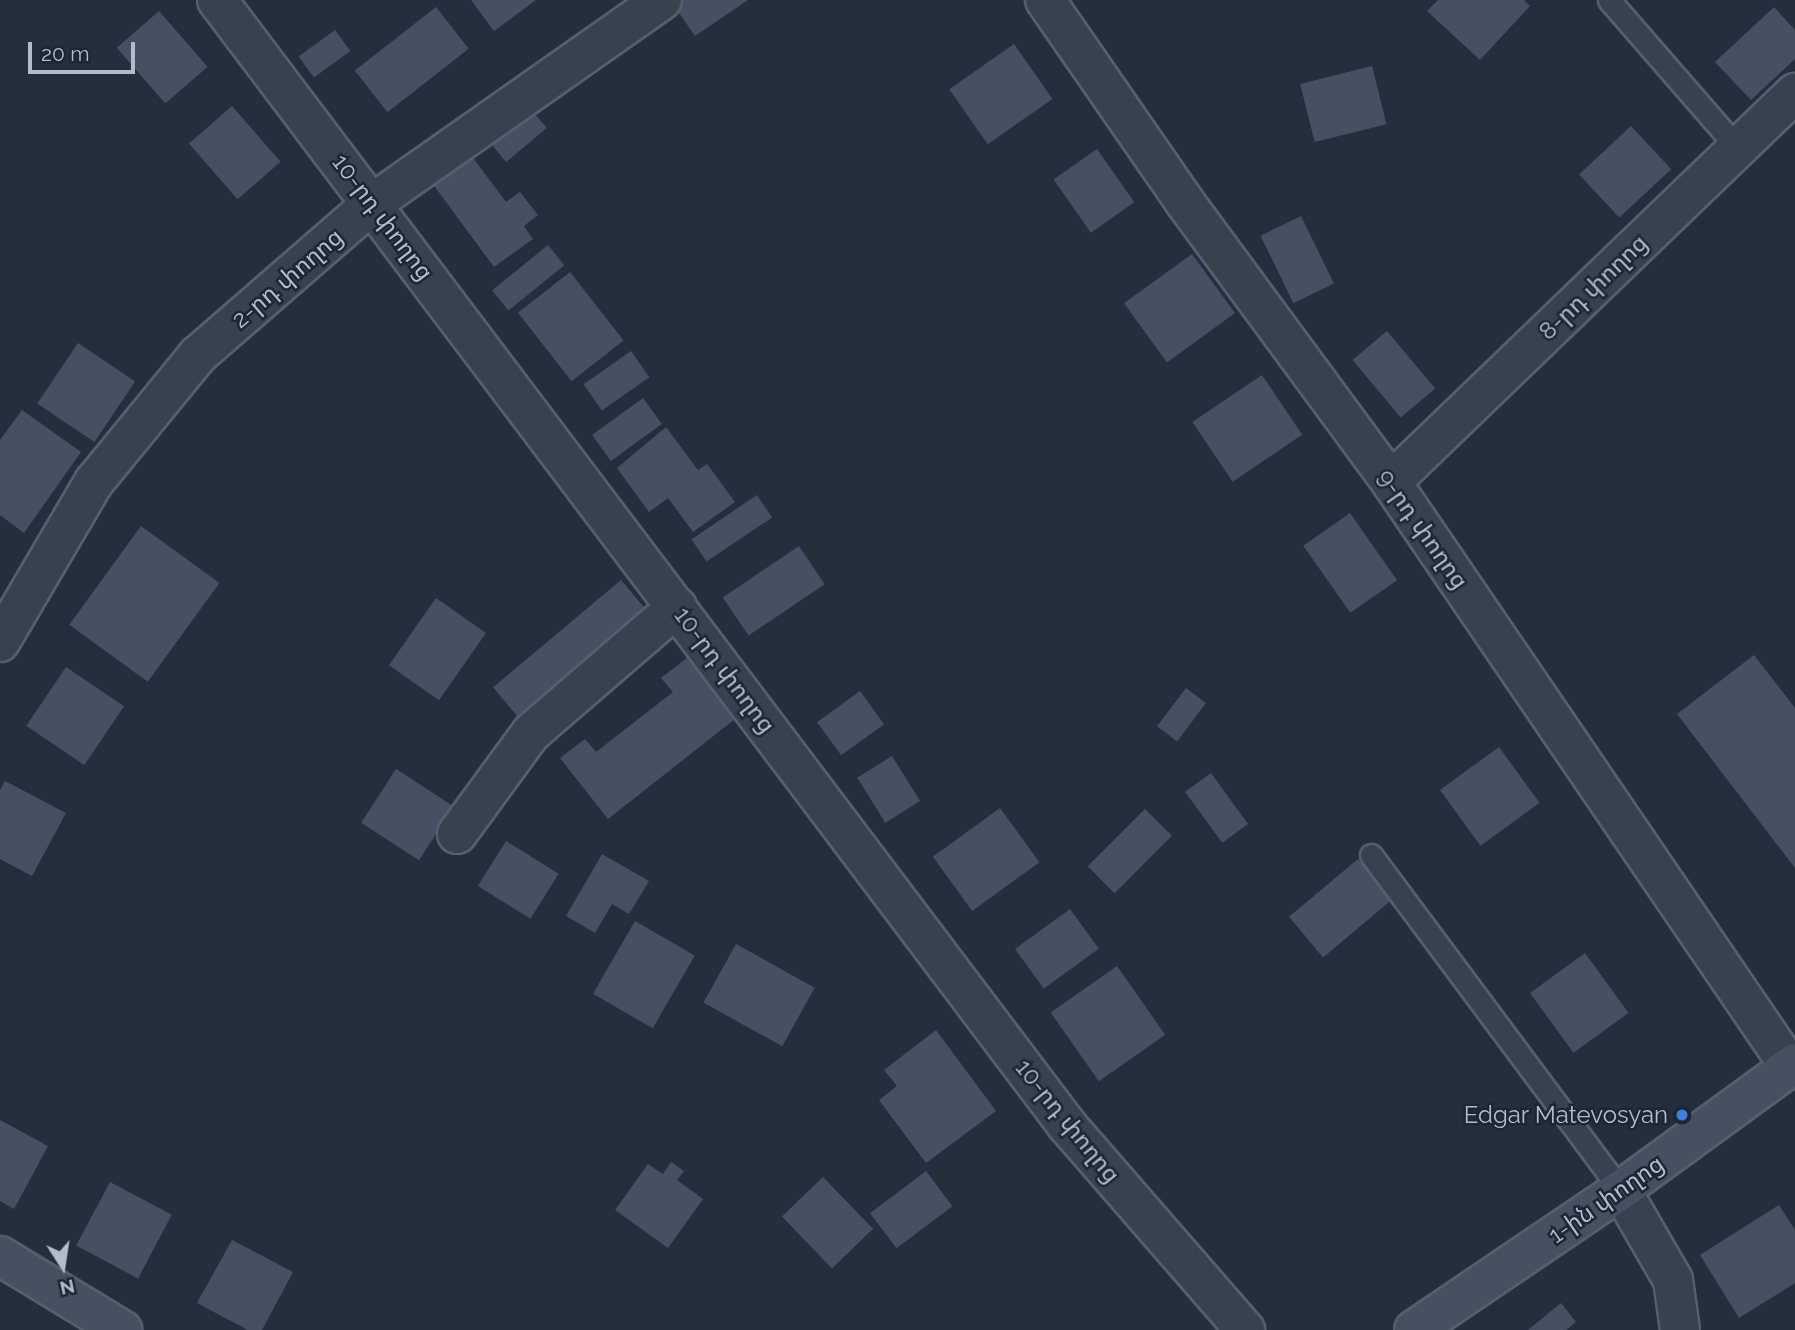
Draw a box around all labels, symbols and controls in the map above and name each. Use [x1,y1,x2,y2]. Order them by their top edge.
scale bar [32,28,138,72]
text: 20 m [41,41,89,66]
street label: 10-րդ փողոց [326,148,440,286]
street label: 2-րդ փողոց [226,222,348,334]
street label: 8-րդ փողոց [1533,228,1653,346]
street label: 9-րդ փողոց [1371,464,1475,594]
street label: 10-րդ փողոց [668,601,782,739]
street label: 10-րդ փողոց [1010,1054,1126,1188]
place label: Edgar Matevosyan [1463,1101,1668,1129]
marker: Edgar Matevosyan [1674,1107,1690,1123]
street label: 1-ին փողոց [1543,1149,1669,1249]
north arrow [28,1232,98,1302]
text: N [58,1275,77,1300]

